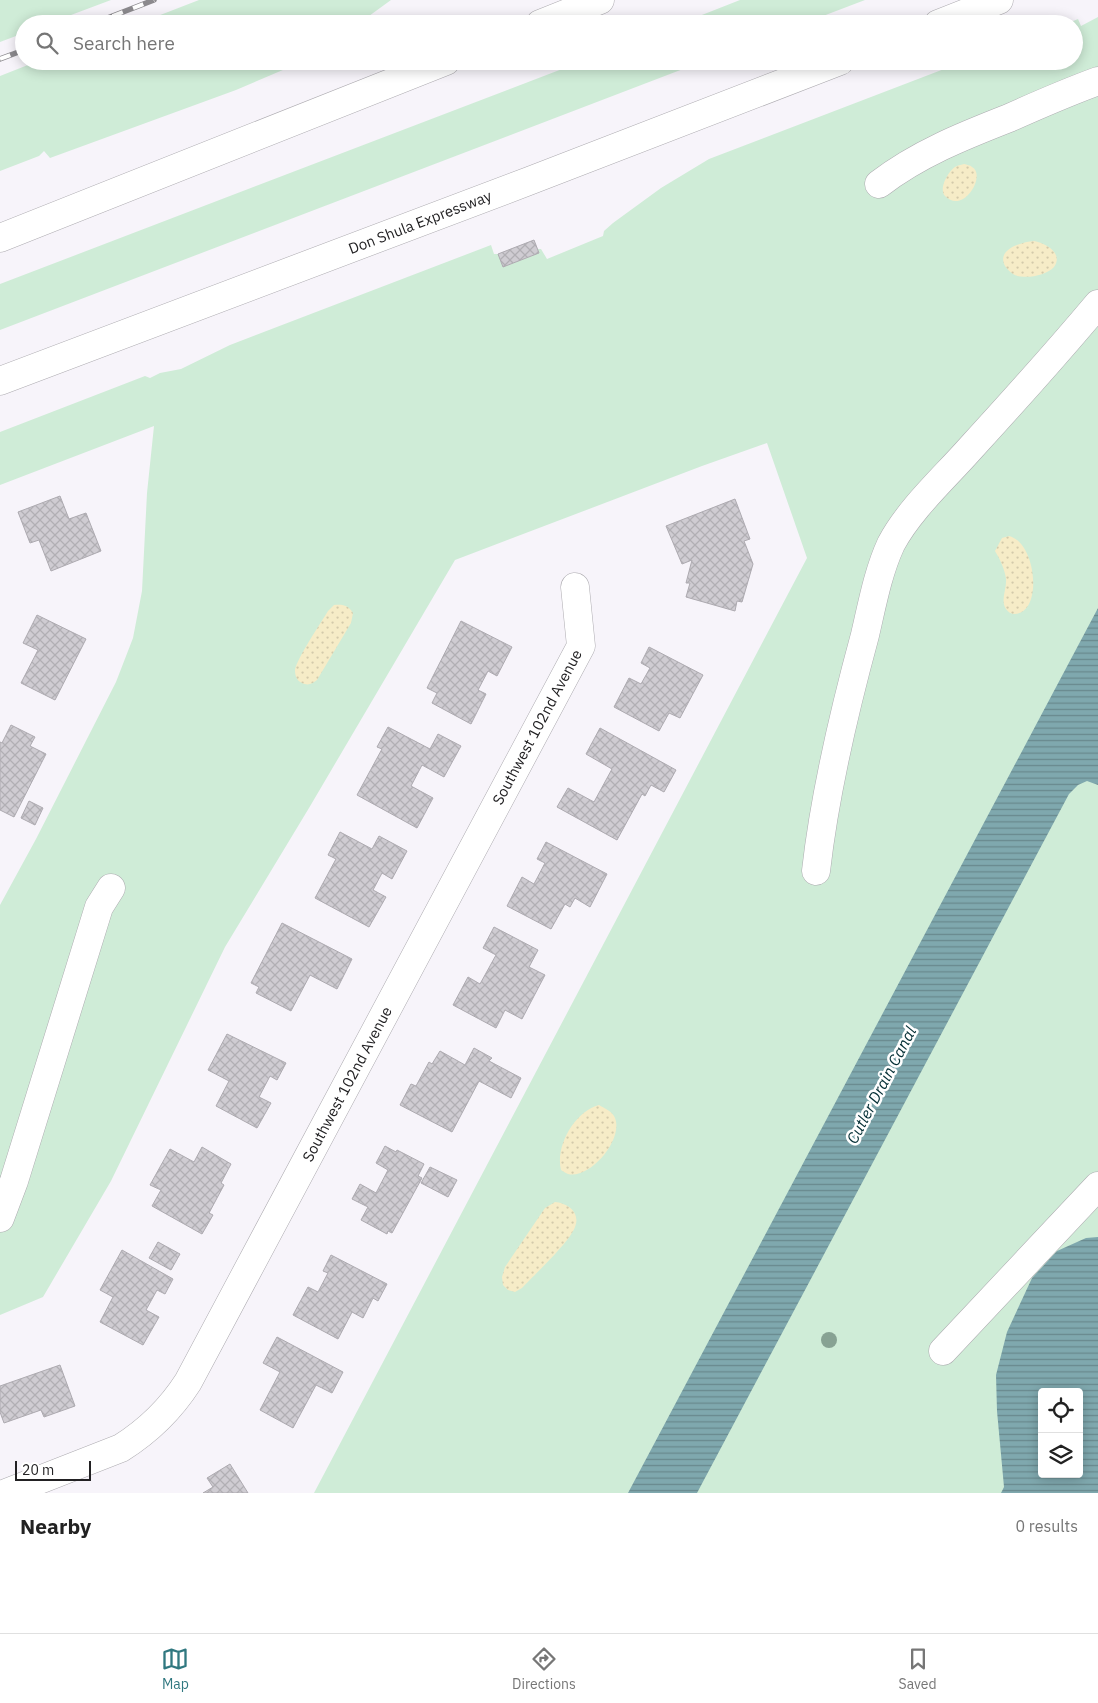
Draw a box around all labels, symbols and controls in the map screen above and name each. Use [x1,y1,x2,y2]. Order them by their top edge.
search box [15,15,1083,70]
icon: search [33,29,61,57]
text: Search here [73,31,175,55]
street label: Don Shula Expressway [346,186,495,258]
street label: Southwest 102nd Avenue [488,646,586,808]
street label: Southwest 102nd Avenue [298,1003,396,1165]
water label: Cutler Drain Canal [842,1022,921,1147]
map controls [1038,1388,1083,1478]
button: locate [1038,1388,1083,1433]
button: layers [1038,1433,1083,1478]
scale bar [15,1458,91,1481]
text: 20 m [22,1461,54,1479]
text: Nearby [20,1512,91,1540]
text: 0 results [1015,1516,1078,1536]
tab: Map [161,1645,189,1693]
tab: Directions [512,1645,576,1693]
tab: Saved [899,1645,937,1693]

